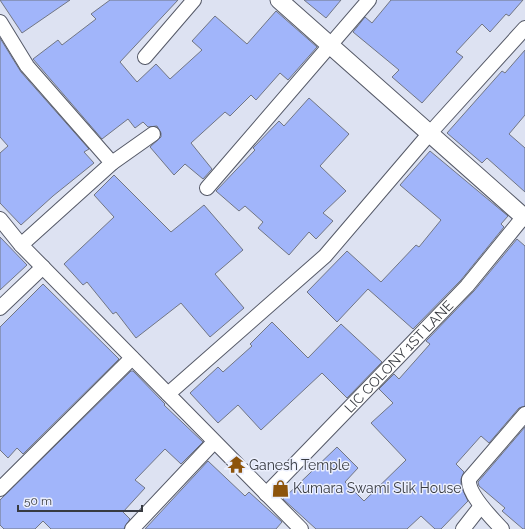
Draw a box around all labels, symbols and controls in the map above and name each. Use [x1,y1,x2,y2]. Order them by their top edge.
street label: LIC COLONY 1ST LANE [341,297,456,416]
temple icon: Ganesh Temple [226,455,246,475]
place label: Ganesh Temple [249,457,350,473]
shop icon: Kumara Swami Slik House [270,478,290,498]
place label: Kumara Swami Slik House [293,480,461,496]
scale bar [18,487,142,513]
text: 50 m [24,494,52,508]

